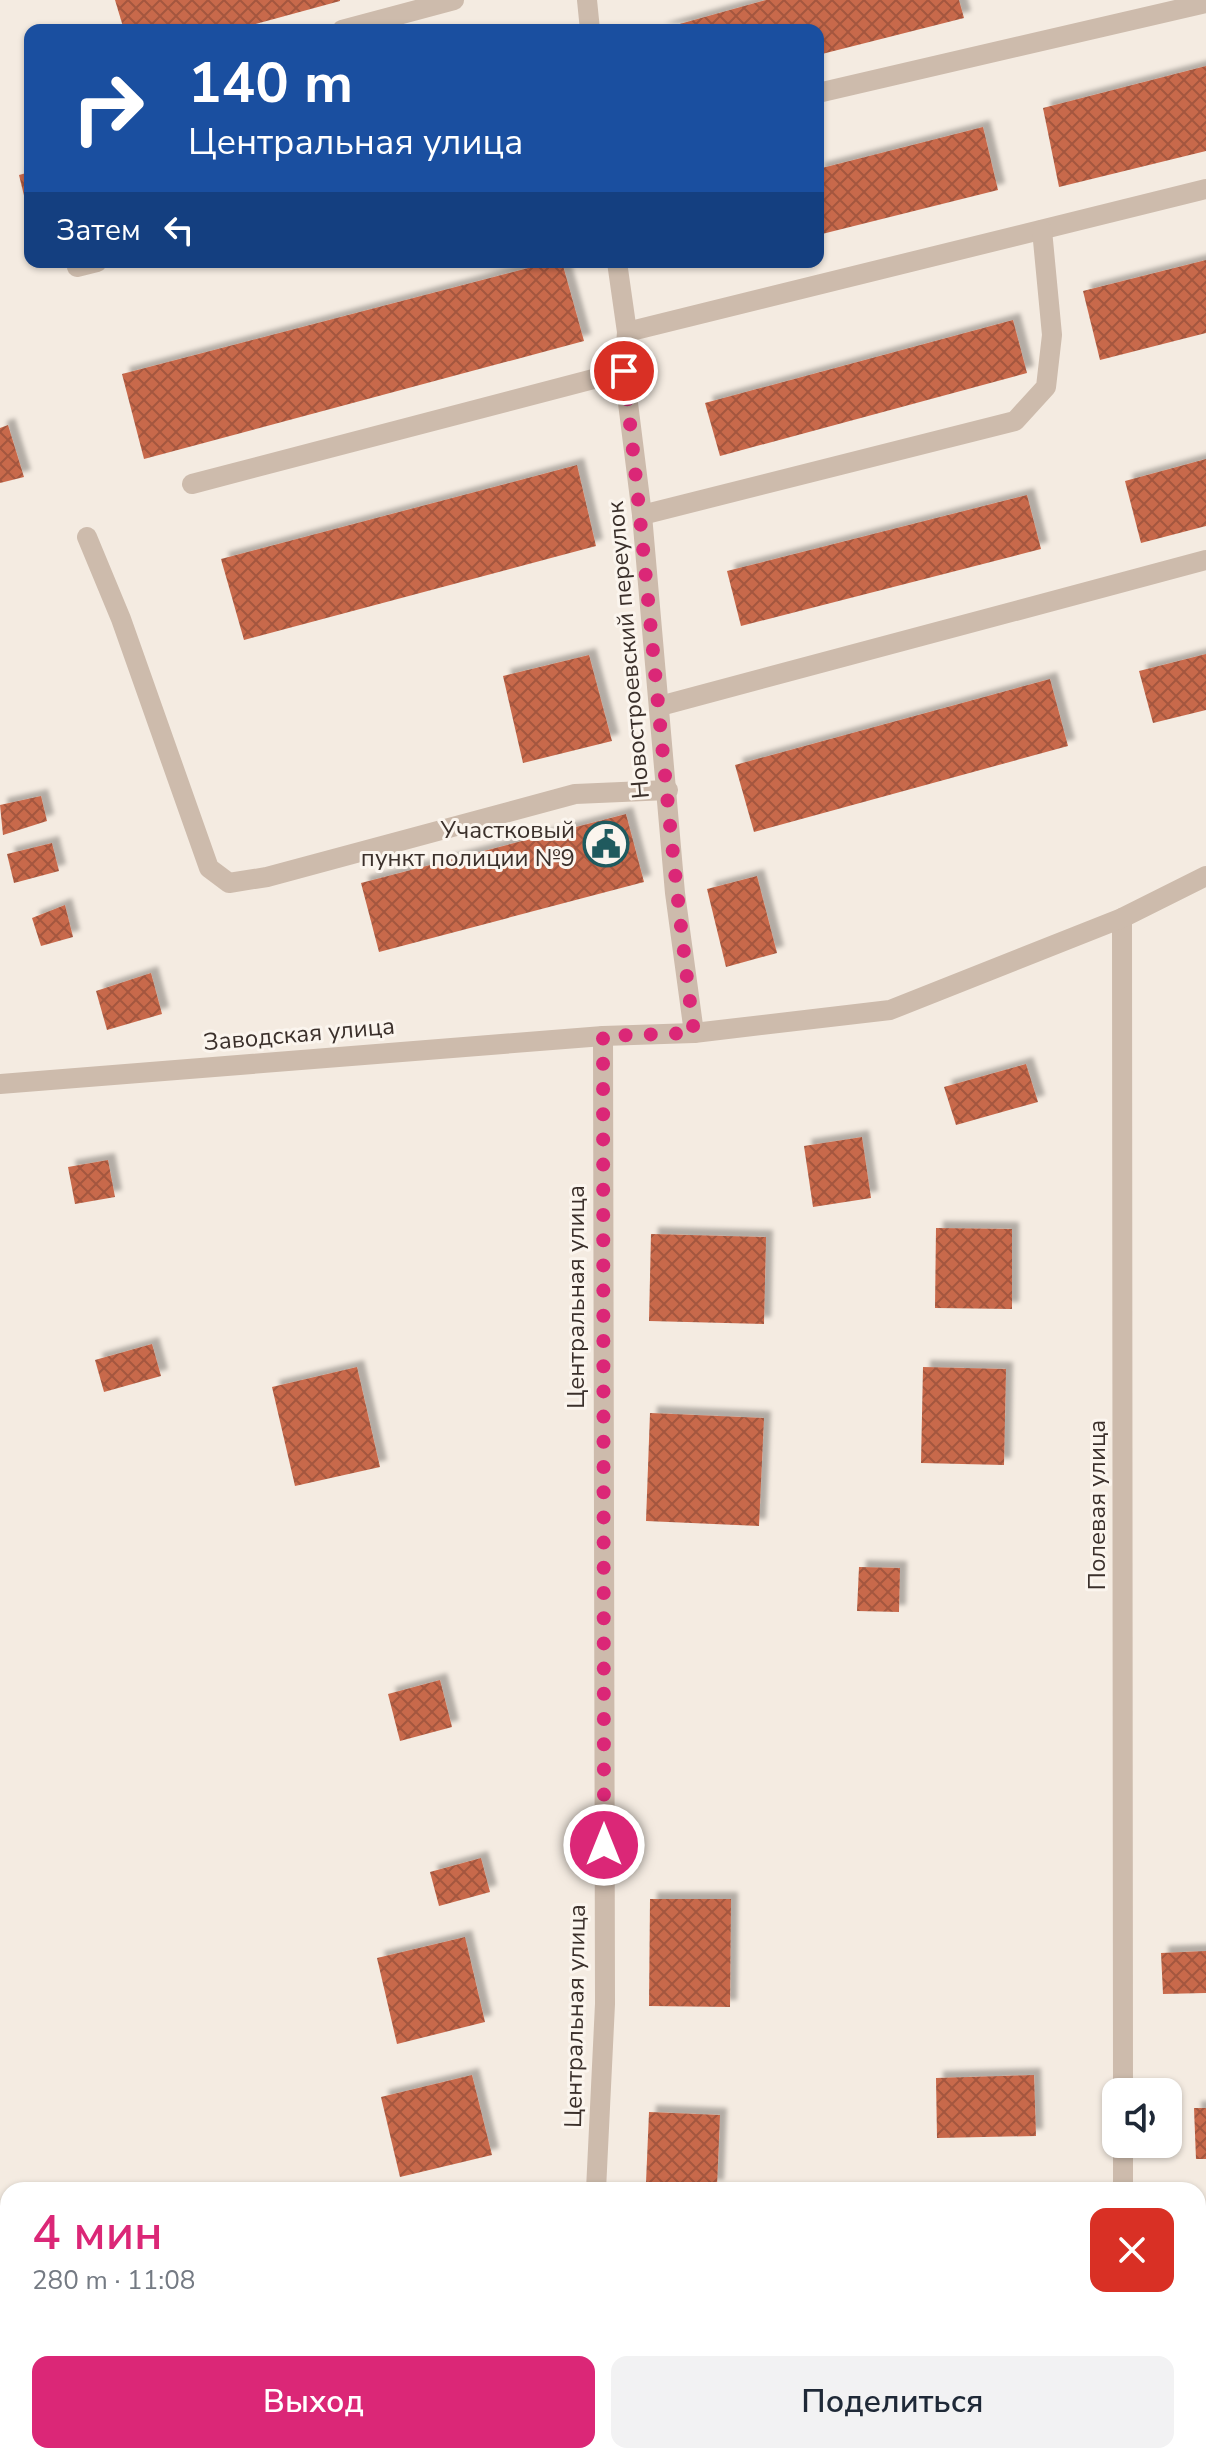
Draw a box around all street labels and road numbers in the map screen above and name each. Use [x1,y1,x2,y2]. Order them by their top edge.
street label: Новостроевский переулок [599,499,657,800]
street label: Заводская улица [202,1010,396,1058]
street label: Центральная улица [560,1185,592,1409]
street label: Полевая улица [1081,1420,1113,1590]
street label: Центральная улица [557,1904,593,2128]

